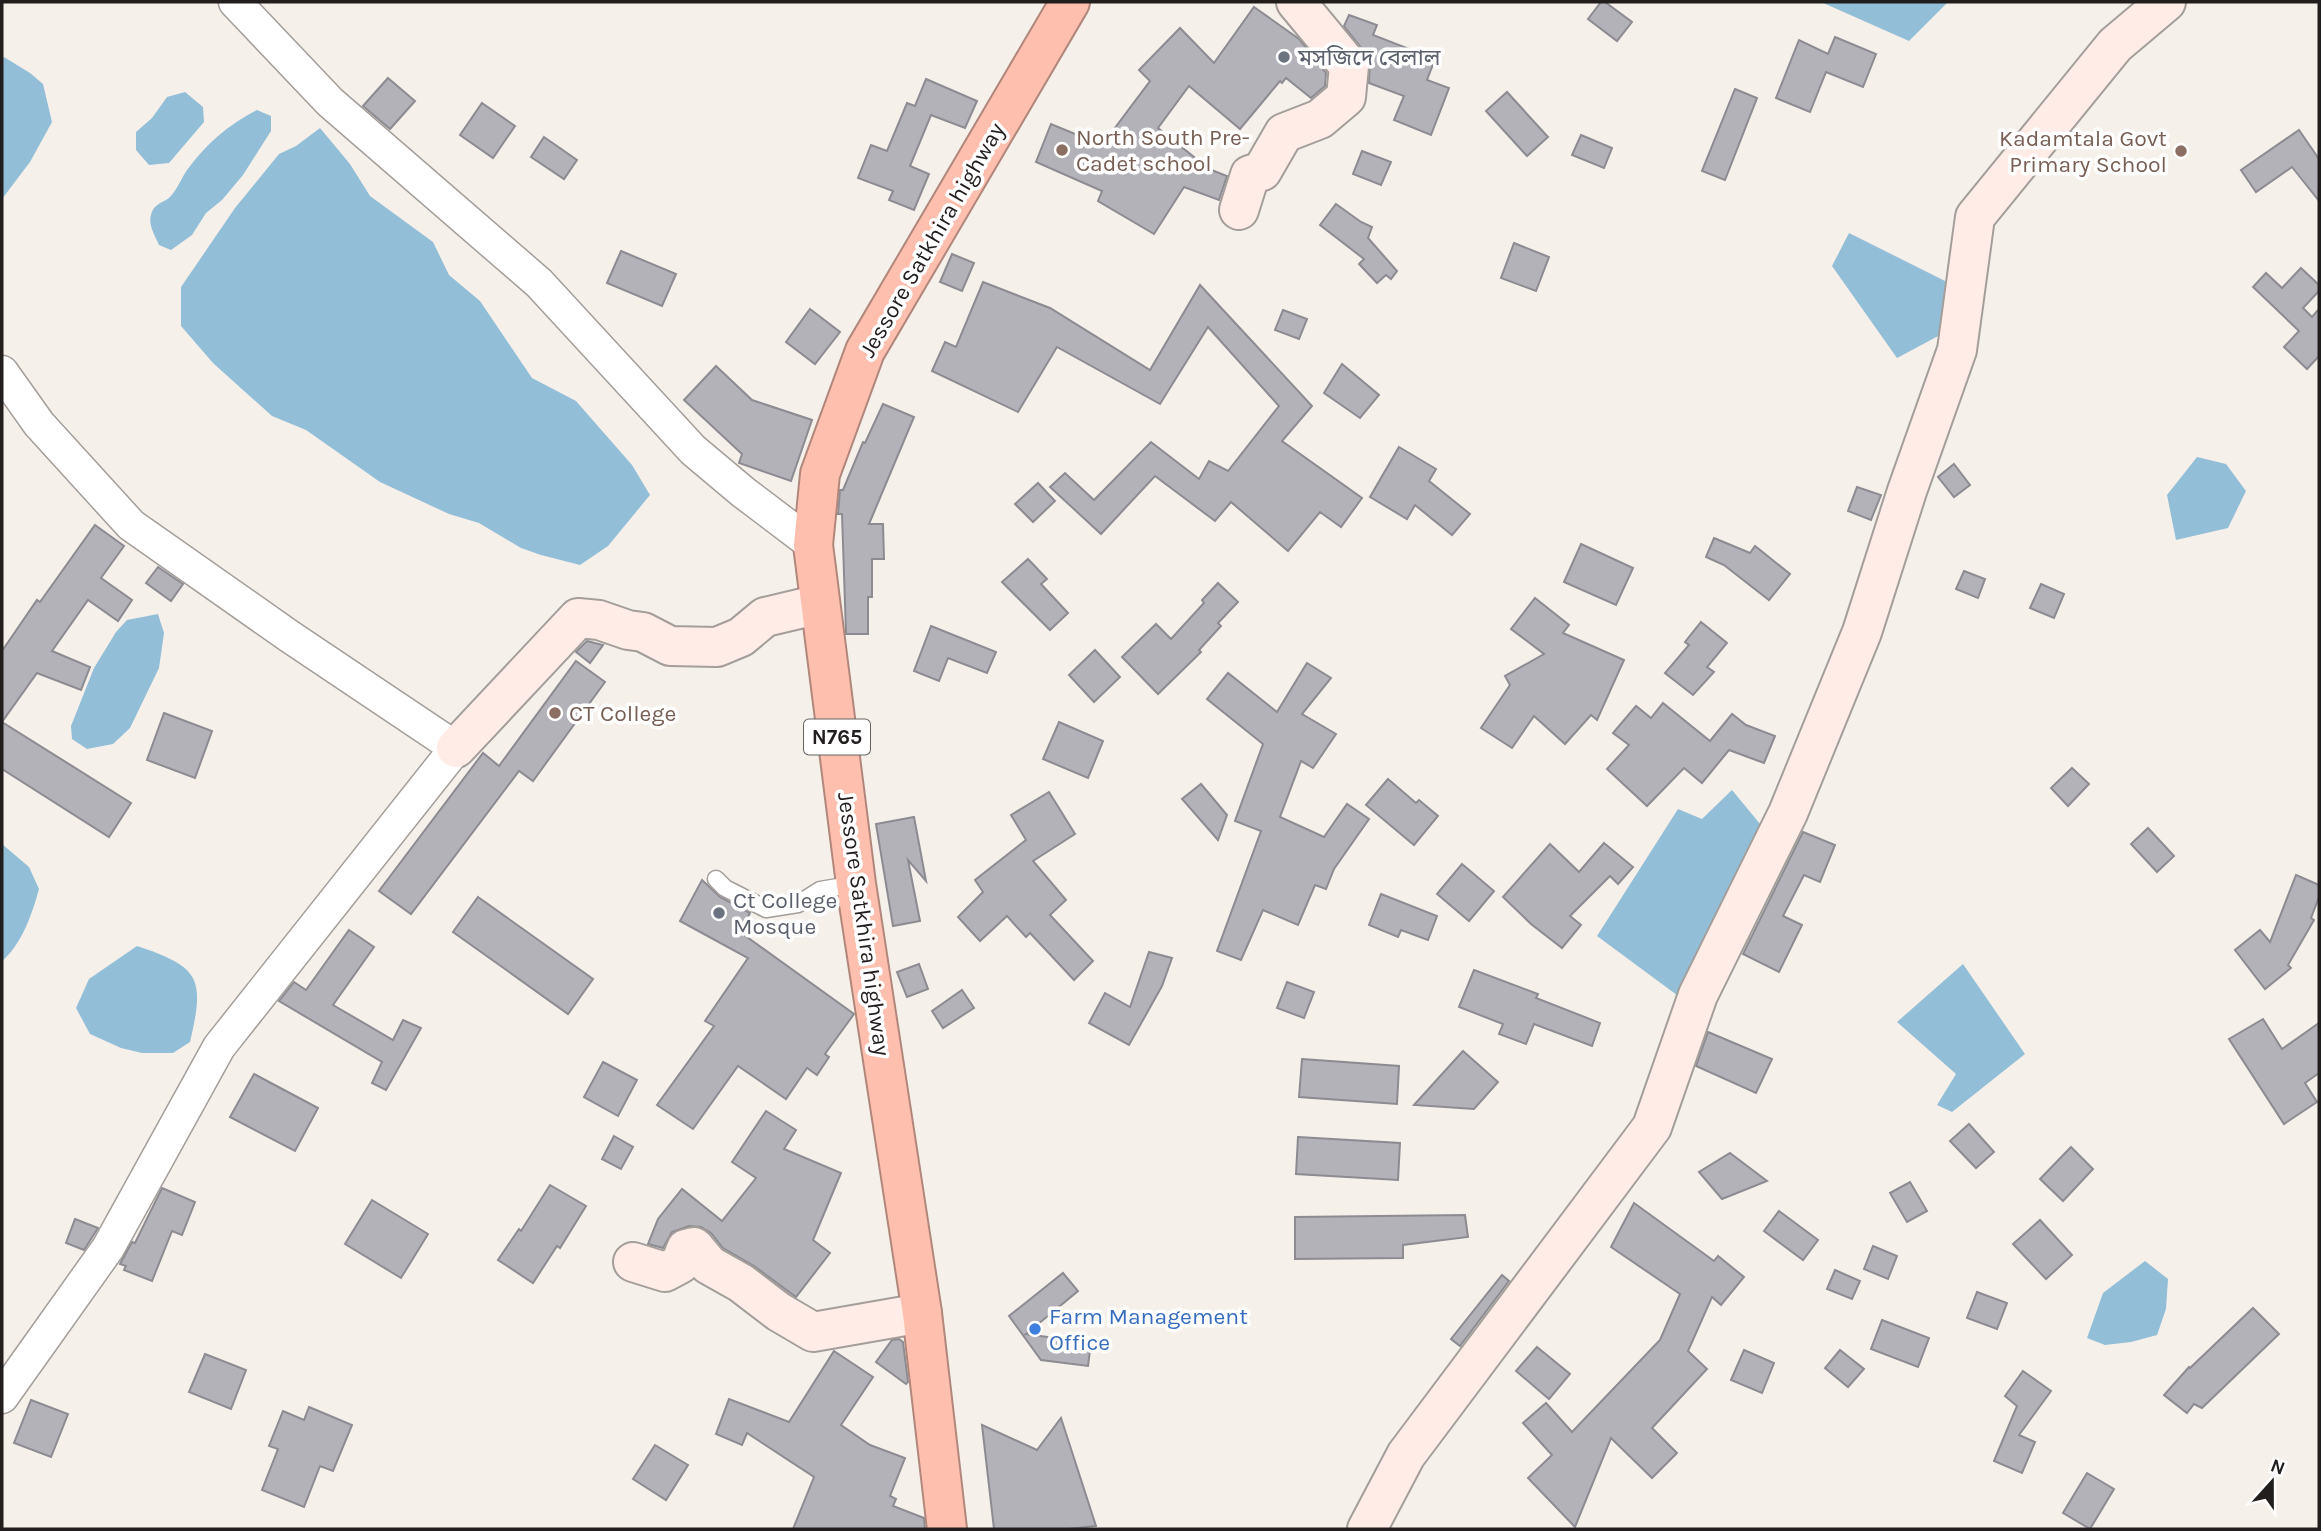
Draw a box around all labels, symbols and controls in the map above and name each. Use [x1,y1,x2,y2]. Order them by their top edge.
place label: মসজিদে বেলাল [1297,44,1442,71]
marker: মসজিদে বেলাল [1276,49,1292,65]
street label: Jessore Satkhira highway [854,118,1010,362]
place label: North South Pre- Cadet school [1076,124,1250,177]
place label: Kadamtala Govt Primary School [1999,125,2167,178]
marker: North South Pre- Cadet school [1054,142,1070,158]
marker: Kadamtala Govt Primary School [2173,143,2189,159]
place label: CT College [569,700,676,727]
marker: CT College [547,705,563,721]
road number: N765 [804,720,870,754]
street label: Jessore Satkhira highway [832,790,896,1058]
place label: Ct College Mosque [733,887,837,940]
marker: Ct College Mosque [711,905,727,921]
place label: Farm Management Office [1049,1303,1248,1356]
marker: Farm Management Office [1027,1321,1043,1337]
north arrow [2237,1447,2307,1517]
text: N [2267,1454,2288,1480]

